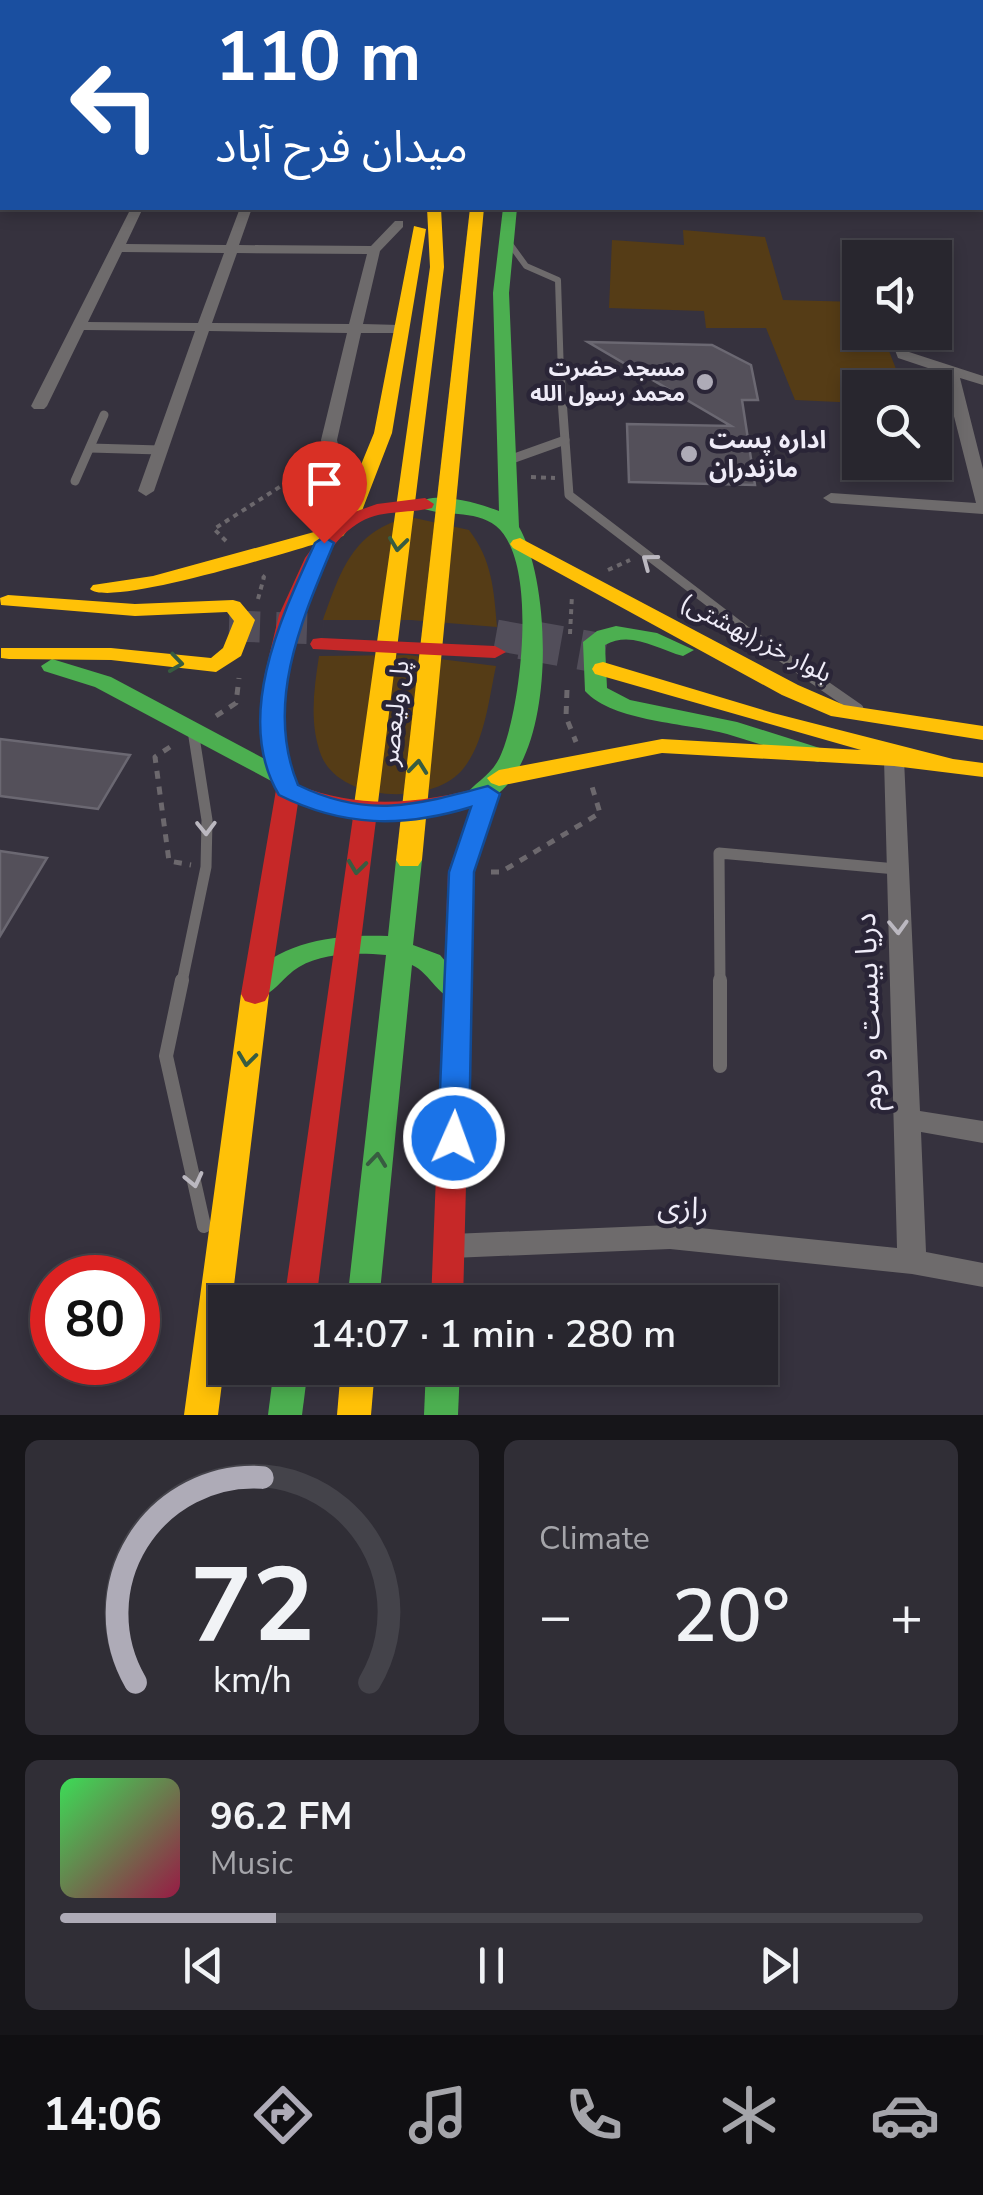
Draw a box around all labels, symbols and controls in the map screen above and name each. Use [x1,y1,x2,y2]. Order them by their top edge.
text: 110 m [215,9,421,105]
icon: left [50,40,180,170]
text: میدان فرح آباد [215,117,468,178]
map controls [842,240,952,480]
button: sound [842,240,952,350]
place label: مسجد حضرت محمد رسول الله [530,354,685,409]
button: search [842,370,952,480]
marker: مسجد حضرت محمد رسول الله [694,371,716,393]
place label: اداره پست مازندران [709,423,826,486]
pin [282,441,367,544]
marker: اداره پست مازندران [678,443,700,465]
icon: arrive [297,456,352,511]
one-way arrow [389,536,410,553]
one-way arrow [642,555,660,572]
street label: بلوار خزر(بهشتی) [675,585,837,691]
one-way arrow [168,652,184,673]
street label: پل ولیعصر [372,659,417,768]
one-way arrow [406,758,428,774]
one-way arrow [195,820,217,836]
one-way arrow [347,858,368,875]
street label: دریا بیست و دوم [845,912,894,1112]
one-way arrow [888,919,909,935]
one-way arrow [237,1052,258,1068]
position arrow [402,1086,506,1190]
one-way arrow [366,1151,388,1167]
one-way arrow [182,1171,203,1188]
street label: رازی [656,1186,710,1230]
speed limit sign: 80 [30,1255,160,1385]
text: 14:07 · 1 min · 280 m [310,1309,676,1360]
text: Climate [539,1517,650,1560]
text: 72 [190,1535,314,1677]
text: 20° [672,1565,790,1667]
text: − [539,1579,572,1654]
text: + [890,1579,923,1654]
text: km/h [213,1656,291,1705]
text: 96.2 FM [210,1791,352,1842]
text: Music [210,1842,293,1885]
icon: previous [176,1938,231,1993]
icon: pause [464,1938,519,1993]
icon: next [752,1938,807,1993]
icon: directions [248,2080,318,2150]
icon: music [403,2080,473,2150]
icon: phone [559,2080,629,2150]
icon: climate [714,2080,784,2150]
icon: car [870,2080,940,2150]
text: 14:06 [43,2085,162,2146]

